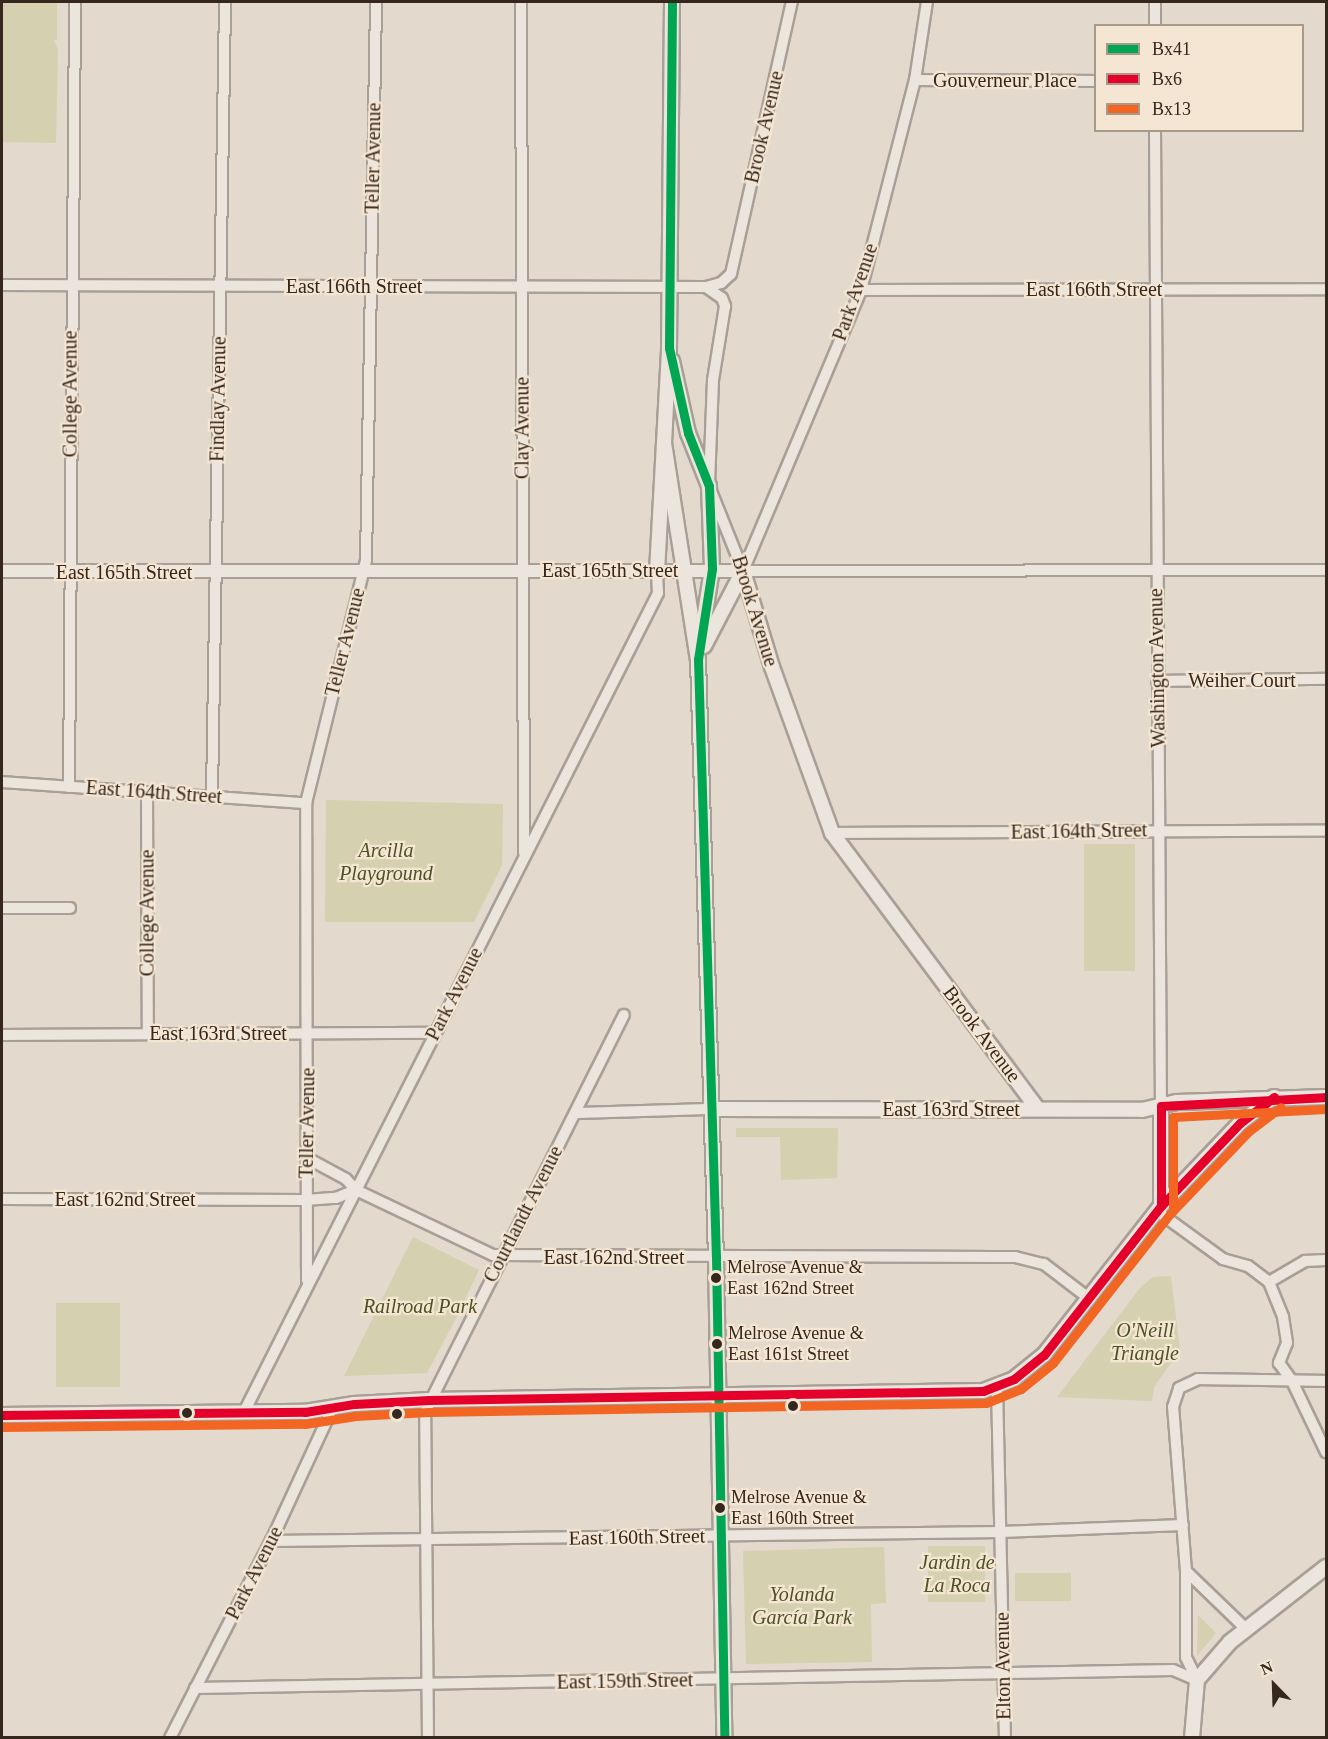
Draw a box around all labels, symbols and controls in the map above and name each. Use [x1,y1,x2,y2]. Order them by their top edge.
legend [1094,24,1304,132]
text: Bx41 [1152,39,1191,59]
street label: Brook Avenue [739,68,789,186]
street label: Gouverneur Place [933,68,1077,92]
text: Bx6 [1152,69,1182,89]
text: Bx13 [1152,99,1191,119]
street label: Teller Avenue [360,102,386,214]
street label: Park Avenue [827,240,883,344]
street label: East 166th Street [286,274,422,298]
street label: East 166th Street [1026,277,1162,301]
street label: College Avenue [58,330,82,458]
street label: Findlay Avenue [205,335,231,463]
street label: Clay Avenue [510,376,534,480]
street label: Brook Avenue [727,552,783,670]
street label: East 165th Street [542,558,678,582]
street label: East 165th Street [56,560,192,584]
street label: Teller Avenue [320,585,370,699]
street label: Washington Avenue [1144,587,1170,749]
street label: Weiher Court [1188,668,1296,692]
street label: East 164th Street [85,775,223,809]
street label: East 164th Street [1010,818,1148,844]
park label: Arcilla Playground [339,838,433,885]
street label: College Avenue [135,849,159,977]
street label: Park Avenue [420,943,488,1045]
street label: Brook Avenue [938,981,1026,1087]
street label: East 163rd Street [149,1021,287,1045]
street label: Teller Avenue [294,1067,320,1179]
street label: East 163rd Street [882,1097,1020,1121]
street label: Courtlandt Avenue [478,1141,568,1287]
street label: East 162nd Street [54,1187,196,1211]
street label: East 162nd Street [543,1245,685,1269]
place label: Melrose Avenue & East 162nd Street [727,1257,864,1300]
marker: Melrose Avenue & East 162nd Street [710,1272,722,1284]
park label: Railroad Park [363,1294,477,1318]
park label: O'Neill Triangle [1111,1318,1179,1365]
place label: Melrose Avenue & East 161st Street [728,1323,865,1366]
marker: Melrose Avenue & East 161st Street [711,1338,723,1350]
unlabelled marker [787,1400,799,1412]
unlabelled marker [181,1407,193,1419]
unlabelled marker [391,1408,403,1420]
place label: Melrose Avenue & East 160th Street [731,1487,868,1530]
marker: Melrose Avenue & East 160th Street [714,1502,726,1514]
street label: Park Avenue [220,1522,288,1624]
street label: East 160th Street [568,1524,706,1550]
park label: Jardin de La Roca [919,1551,995,1598]
park label: Yolanda García Park [752,1583,852,1630]
street label: Elton Avenue [990,1611,1016,1721]
north arrow [1244,1655,1304,1715]
text: N [1258,1658,1275,1678]
street label: East 159th Street [556,1668,694,1694]

